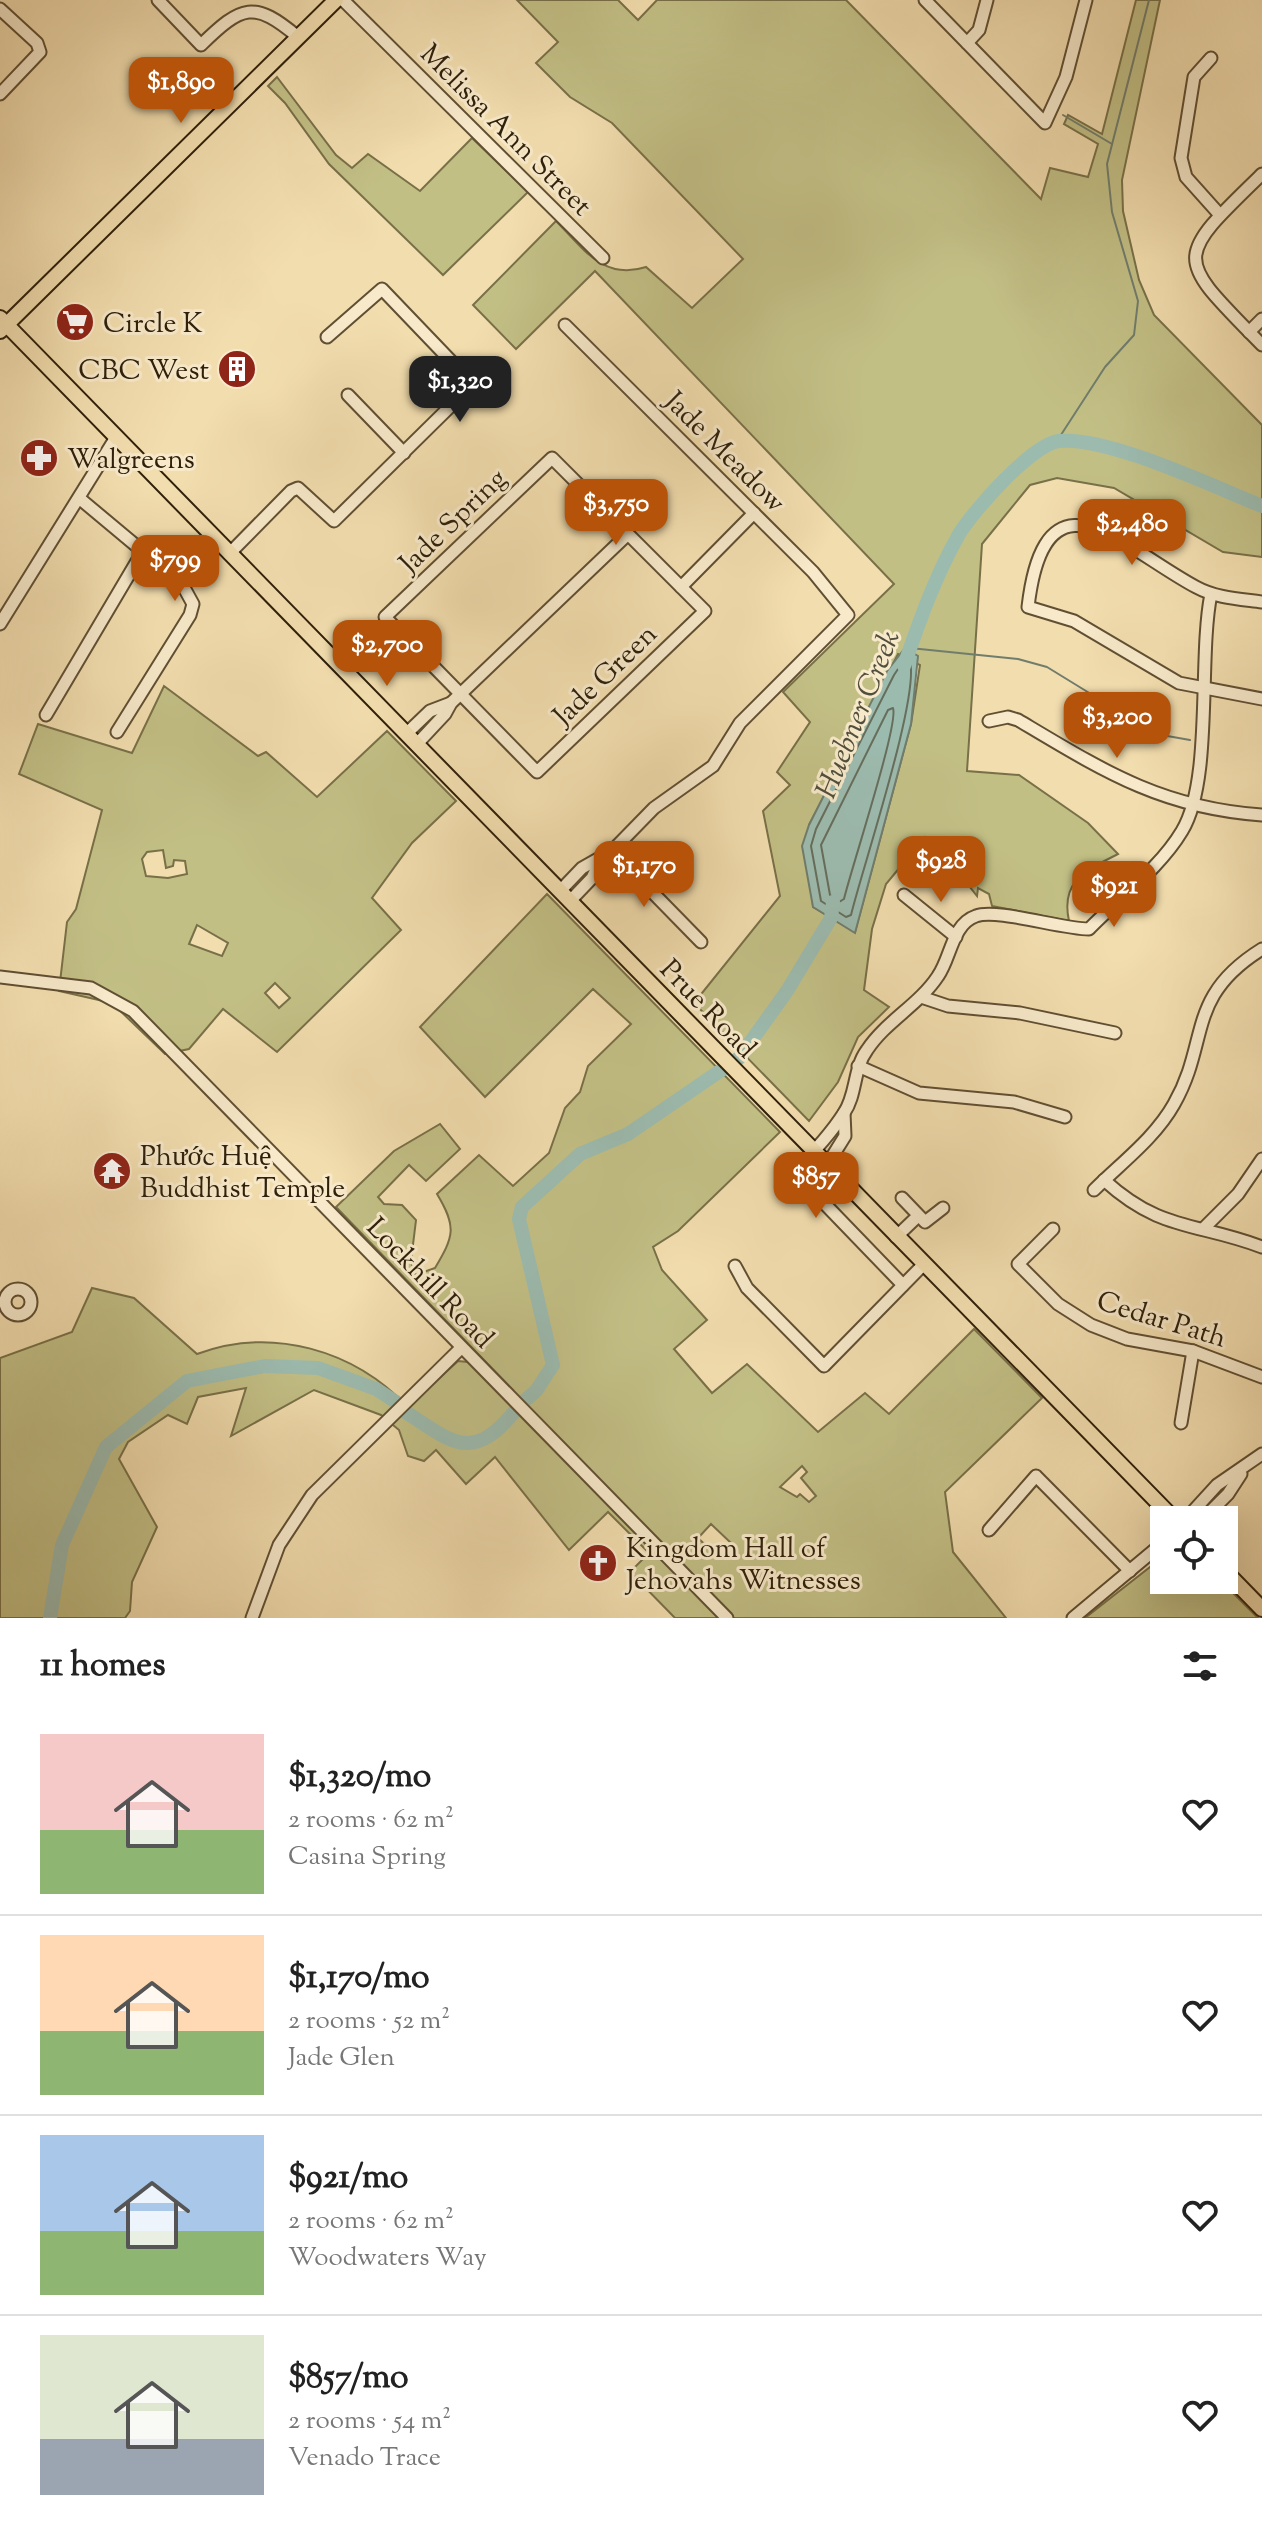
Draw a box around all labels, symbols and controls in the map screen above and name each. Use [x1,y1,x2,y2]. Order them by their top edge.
street label: Melissa Ann Street [410,36,600,227]
pin: $1,890 [116,57,246,125]
text: $1,890 [147,64,215,101]
supermarket icon: Circle K [54,301,96,343]
place label: Circle K [103,305,203,345]
building icon: CBC West [216,348,258,390]
place label: CBC West [78,352,209,392]
pin: $1,320 [395,356,525,424]
text: $1,320 [427,363,493,400]
street label: Jade Meadow [653,382,794,523]
pharmacy icon: Walgreens [18,437,60,479]
place label: Walgreens [67,441,195,481]
street label: Jade Spring [390,461,517,585]
pin: $3,750 [551,479,681,547]
text: $3,750 [583,486,649,523]
pin: $2,480 [1067,499,1197,567]
text: $2,480 [1096,506,1168,543]
pin: $799 [128,535,222,603]
text: $799 [149,542,201,579]
street label: Jade Green [544,616,667,738]
pin: $2,700 [322,620,452,688]
water label: Huebner Creek [806,624,913,806]
text: $2,700 [351,627,423,664]
pin: $3,200 [1052,692,1182,760]
text: $3,200 [1082,699,1152,736]
pin: $928 [894,836,988,904]
pin: $1,170 [579,841,709,909]
text: $928 [915,843,967,880]
text: $1,170 [612,848,676,885]
pin: $921 [1067,861,1161,929]
text: $921 [1090,868,1138,905]
street label: Prue Road [649,952,764,1069]
place label: Phước Huệ Buddhist Temple [140,1138,345,1210]
temple icon: Phước Huệ Buddhist Temple [91,1150,133,1192]
pin: $857 [769,1152,863,1220]
text: $857 [792,1159,840,1196]
street label: Lockhill Road [356,1209,502,1359]
street label: Cedar Path [1091,1282,1231,1360]
map controls [1150,1506,1238,1594]
button: locate [1150,1506,1238,1594]
place label: Kingdom Hall of Jehovahs Witnesses [624,1530,861,1602]
church icon: Kingdom Hall of Jehovahs Witnesses [577,1542,619,1584]
text: 11 homes [40,1642,166,1691]
icon: filters [1178,1644,1222,1688]
text: $1,320/mo [288,1753,431,1802]
icon: home [104,1766,200,1862]
icon: heart [1178,1792,1222,1836]
text: 2 rooms · 62 m² [288,1802,454,1839]
text: Casina Spring [288,1839,446,1876]
text: $1,170/mo [288,1954,430,2003]
icon: home [104,1967,200,2063]
icon: heart [1178,1993,1222,2037]
text: 2 rooms · 52 m² [288,2003,450,2040]
text: Jade Glen [288,2040,395,2077]
text: $921/mo [288,2154,408,2203]
icon: home [104,2167,200,2263]
icon: heart [1178,2193,1222,2237]
text: 2 rooms · 62 m² [288,2203,454,2240]
text: Woodwaters Way [288,2240,487,2277]
text: $857/mo [288,2354,409,2403]
icon: home [104,2367,200,2463]
icon: heart [1178,2393,1222,2437]
text: 2 rooms · 54 m² [288,2403,451,2440]
text: Venado Trace [288,2440,441,2477]

